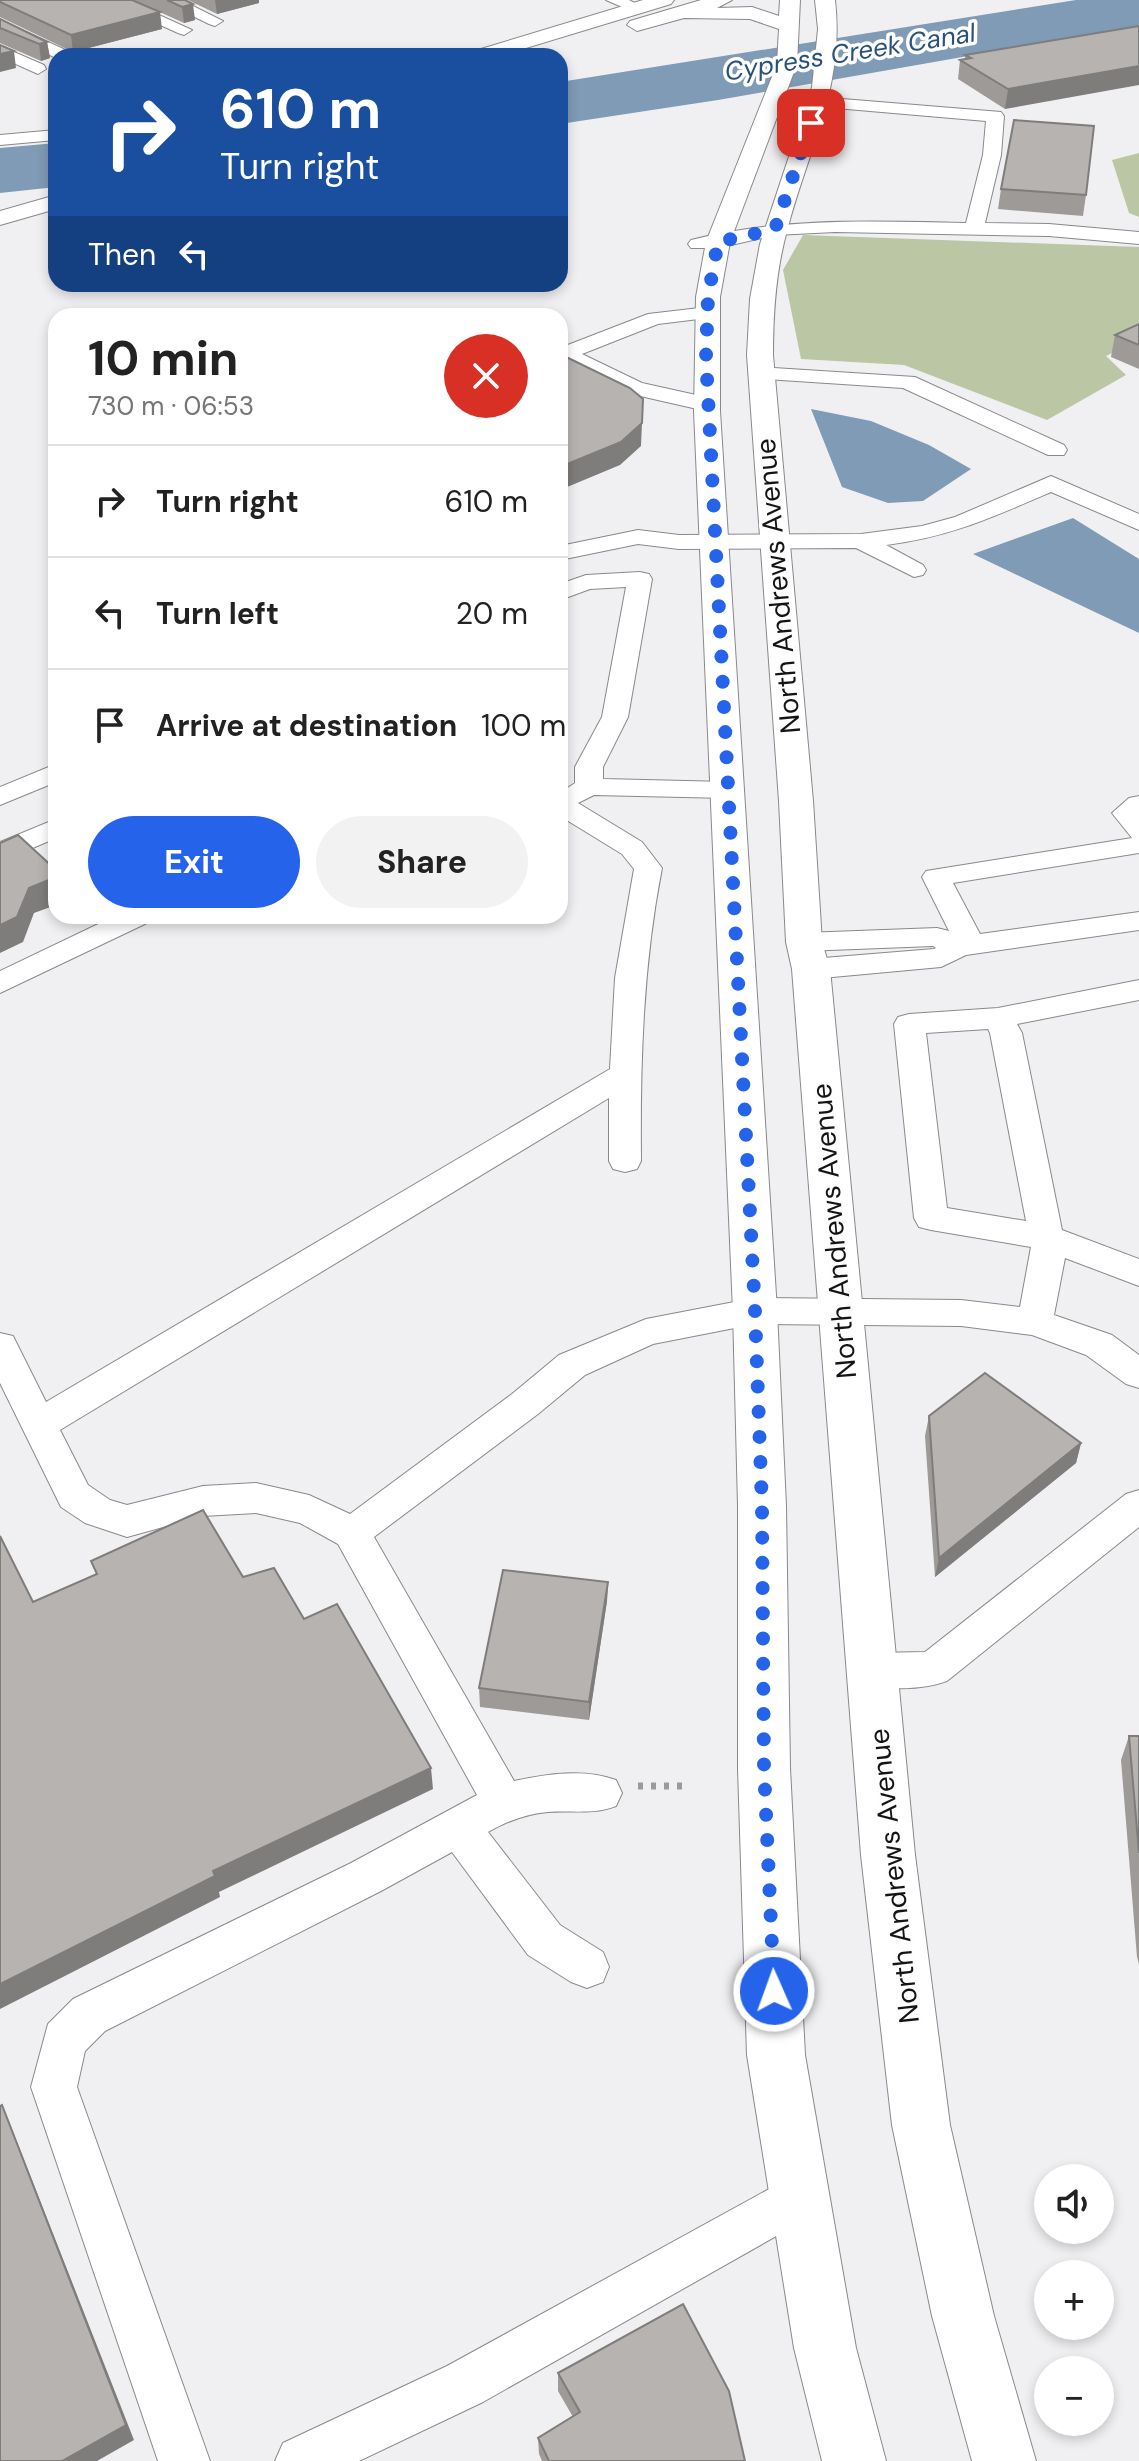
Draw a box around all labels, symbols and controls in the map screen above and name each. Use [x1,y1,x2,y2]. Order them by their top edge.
water label: Cypress Creek Canal [722,15,979,89]
text: 610 m [220,72,381,145]
icon: right [88,80,192,184]
pin [777,89,845,157]
icon: arrive [789,101,833,145]
text: Turn right [220,143,379,190]
icon: left [172,232,216,276]
text: Then [88,235,156,274]
text: 10 min [88,327,238,390]
button: close [444,334,528,418]
text: 730 m · 06:53 [88,389,254,423]
street label: North Andrews Avenue [747,437,809,735]
icon: right [88,479,132,523]
text: Turn right [156,482,299,521]
text: 610 m [445,482,528,521]
icon: left [88,591,132,635]
text: Turn left [156,594,279,633]
text: 20 m [456,594,528,633]
icon: arrive [88,703,132,747]
text: Arrive at destination [156,706,457,745]
text: 100 m [481,706,566,745]
button: Exit [88,816,300,908]
button: Share [316,816,528,908]
street label: North Andrews Avenue [803,1082,865,1380]
street label: North Andrews Avenue [860,1727,928,2025]
position arrow [732,1949,816,2033]
map controls [1034,2164,1114,2436]
button: sound [1034,2164,1114,2244]
button: + [1034,2260,1114,2340]
button: − [1034,2356,1114,2436]

